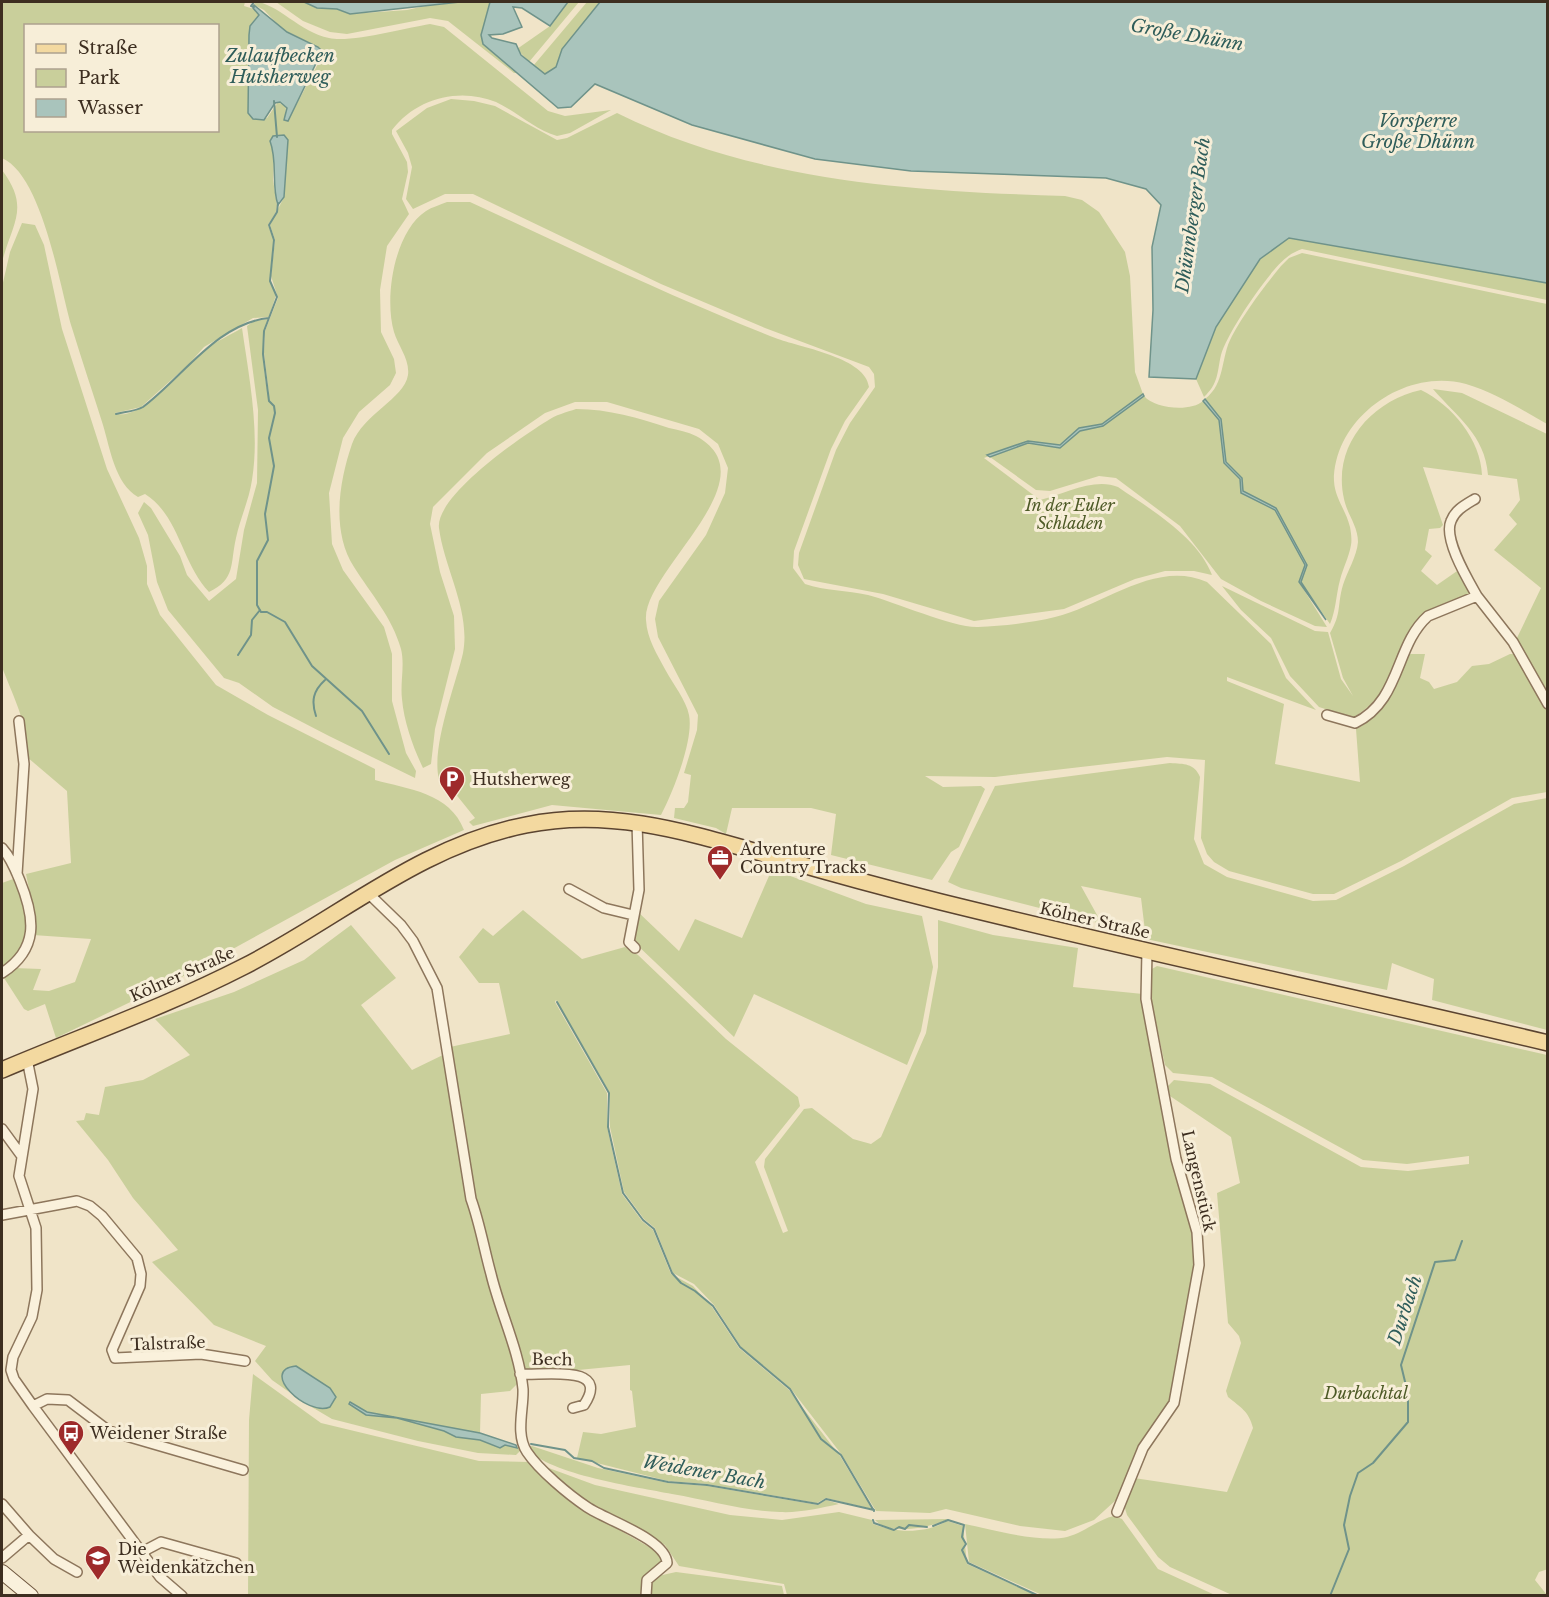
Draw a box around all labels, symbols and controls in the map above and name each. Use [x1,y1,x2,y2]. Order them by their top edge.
water label: Große Dhünn [1129,14,1245,56]
legend [24,24,219,132]
text: Straße [78,37,138,59]
water label: Zulaufbecken Hutsherweg [224,45,335,88]
text: Park [78,67,120,89]
text: Wasser [77,97,143,119]
water label: Vorsperre Große Dhünn [1361,110,1475,153]
water label: Dhünnberger Bach [1171,136,1215,295]
park label: In der Euler Schladen [1024,495,1115,533]
parking icon: Hutsherweg [437,764,467,802]
place label: Hutsherweg [472,769,571,789]
place label: Adventure Country Tracks [739,839,866,877]
office icon: Adventure Country Tracks [705,843,735,881]
street label: Kölner Straße [1038,898,1152,942]
street label: Kölner Straße [127,942,237,1006]
street label: Langenstück [1178,1128,1220,1234]
water label: Durbach [1383,1272,1427,1349]
street label: Talstraße [130,1332,206,1354]
street label: Bech [531,1349,573,1369]
park label: Durbachtal [1323,1383,1409,1403]
bus stop icon: Weidener Straße [56,1418,86,1456]
place label: Weidener Straße [89,1423,227,1443]
water label: Weidener Bach [641,1450,767,1494]
place label: Die Weidenkätzchen [117,1539,255,1577]
school or university icon: Die Weidenkätzchen [83,1543,113,1581]

